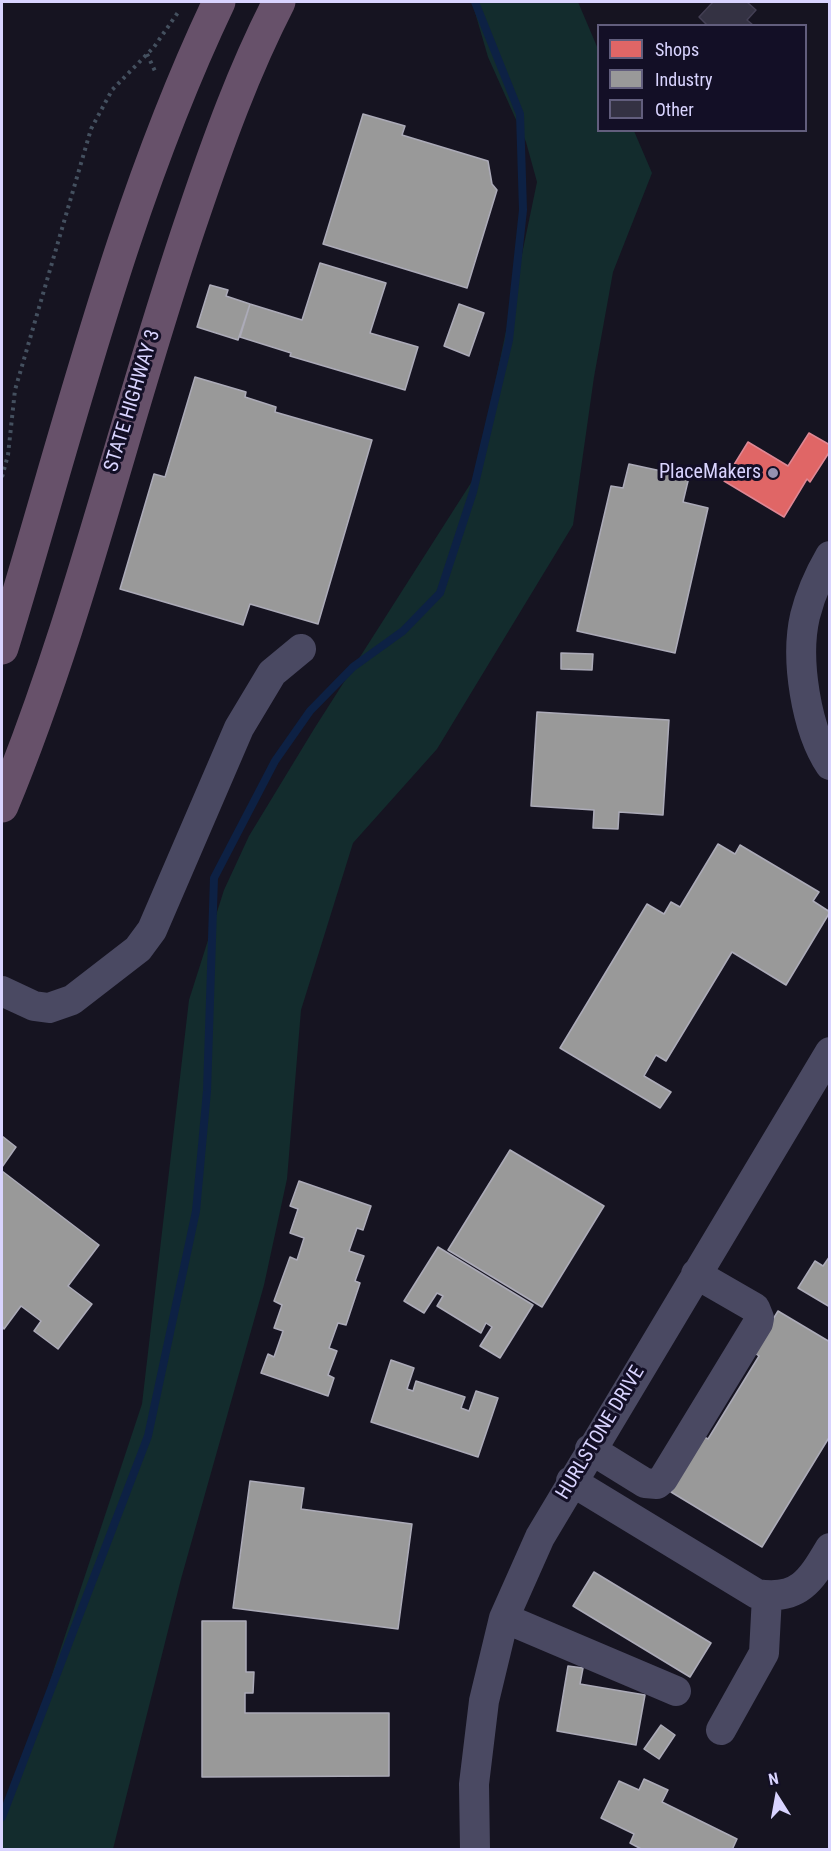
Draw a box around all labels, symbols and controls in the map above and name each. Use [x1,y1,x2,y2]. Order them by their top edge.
legend [597,24,807,132]
text: Shops [655,39,699,60]
text: Industry [655,69,713,90]
text: Other [655,99,694,120]
street label: STATE HIGHWAY 3 [100,327,166,475]
place label: PlaceMakers [659,461,761,485]
marker: PlaceMakers [766,466,780,480]
street label: HURLSTONE DRIVE [552,1362,650,1504]
north arrow [747,1767,807,1827]
text: N [767,1769,780,1789]

